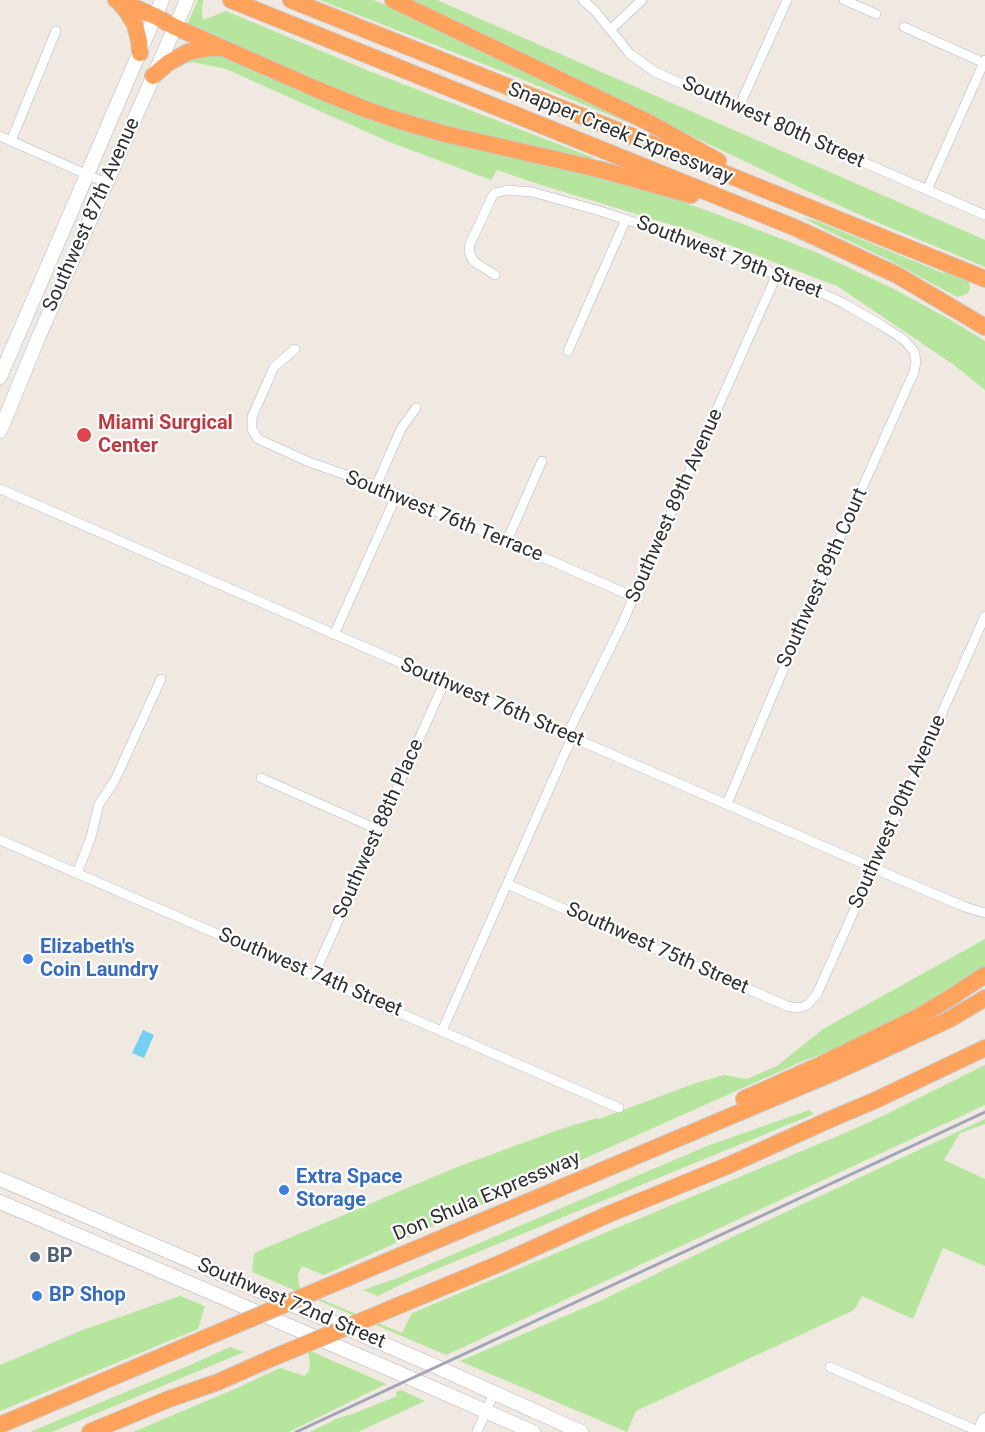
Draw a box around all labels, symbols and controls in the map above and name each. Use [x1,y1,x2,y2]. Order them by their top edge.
street label: Southwest 80th Street [678,72,868,174]
street label: Snapper Creek Expressway [504,78,736,190]
street label: Southwest 87th Avenue [38,114,146,316]
street label: Southwest 79th Street [633,211,825,305]
street label: Southwest 89th Avenue [621,405,729,607]
place label: Miami Surgical Center [98,412,233,459]
marker: Miami Surgical Center [75,426,93,444]
street label: Southwest 76th Terrace [342,466,546,568]
street label: Southwest 89th Court [773,485,873,671]
street label: Southwest 76th Street [397,653,587,753]
street label: Southwest 90th Avenue [844,711,952,913]
street label: Southwest 88th Place [329,736,429,922]
street label: Southwest 75th Street [562,898,752,1000]
street label: Southwest 74th Street [215,923,405,1023]
place label: Elizabeth's Coin Laundry [40,936,159,983]
marker: Elizabeth's Coin Laundry [21,952,35,966]
street label: Don Shula Expressway [390,1147,584,1247]
place label: Extra Space Storage [296,1166,402,1213]
marker: Extra Space Storage [277,1183,291,1197]
place label: BP [47,1245,73,1269]
marker: BP [28,1250,42,1264]
street label: Southwest 72nd Street [193,1254,389,1354]
place label: BP Shop [49,1284,126,1308]
marker: BP Shop [30,1289,44,1303]

